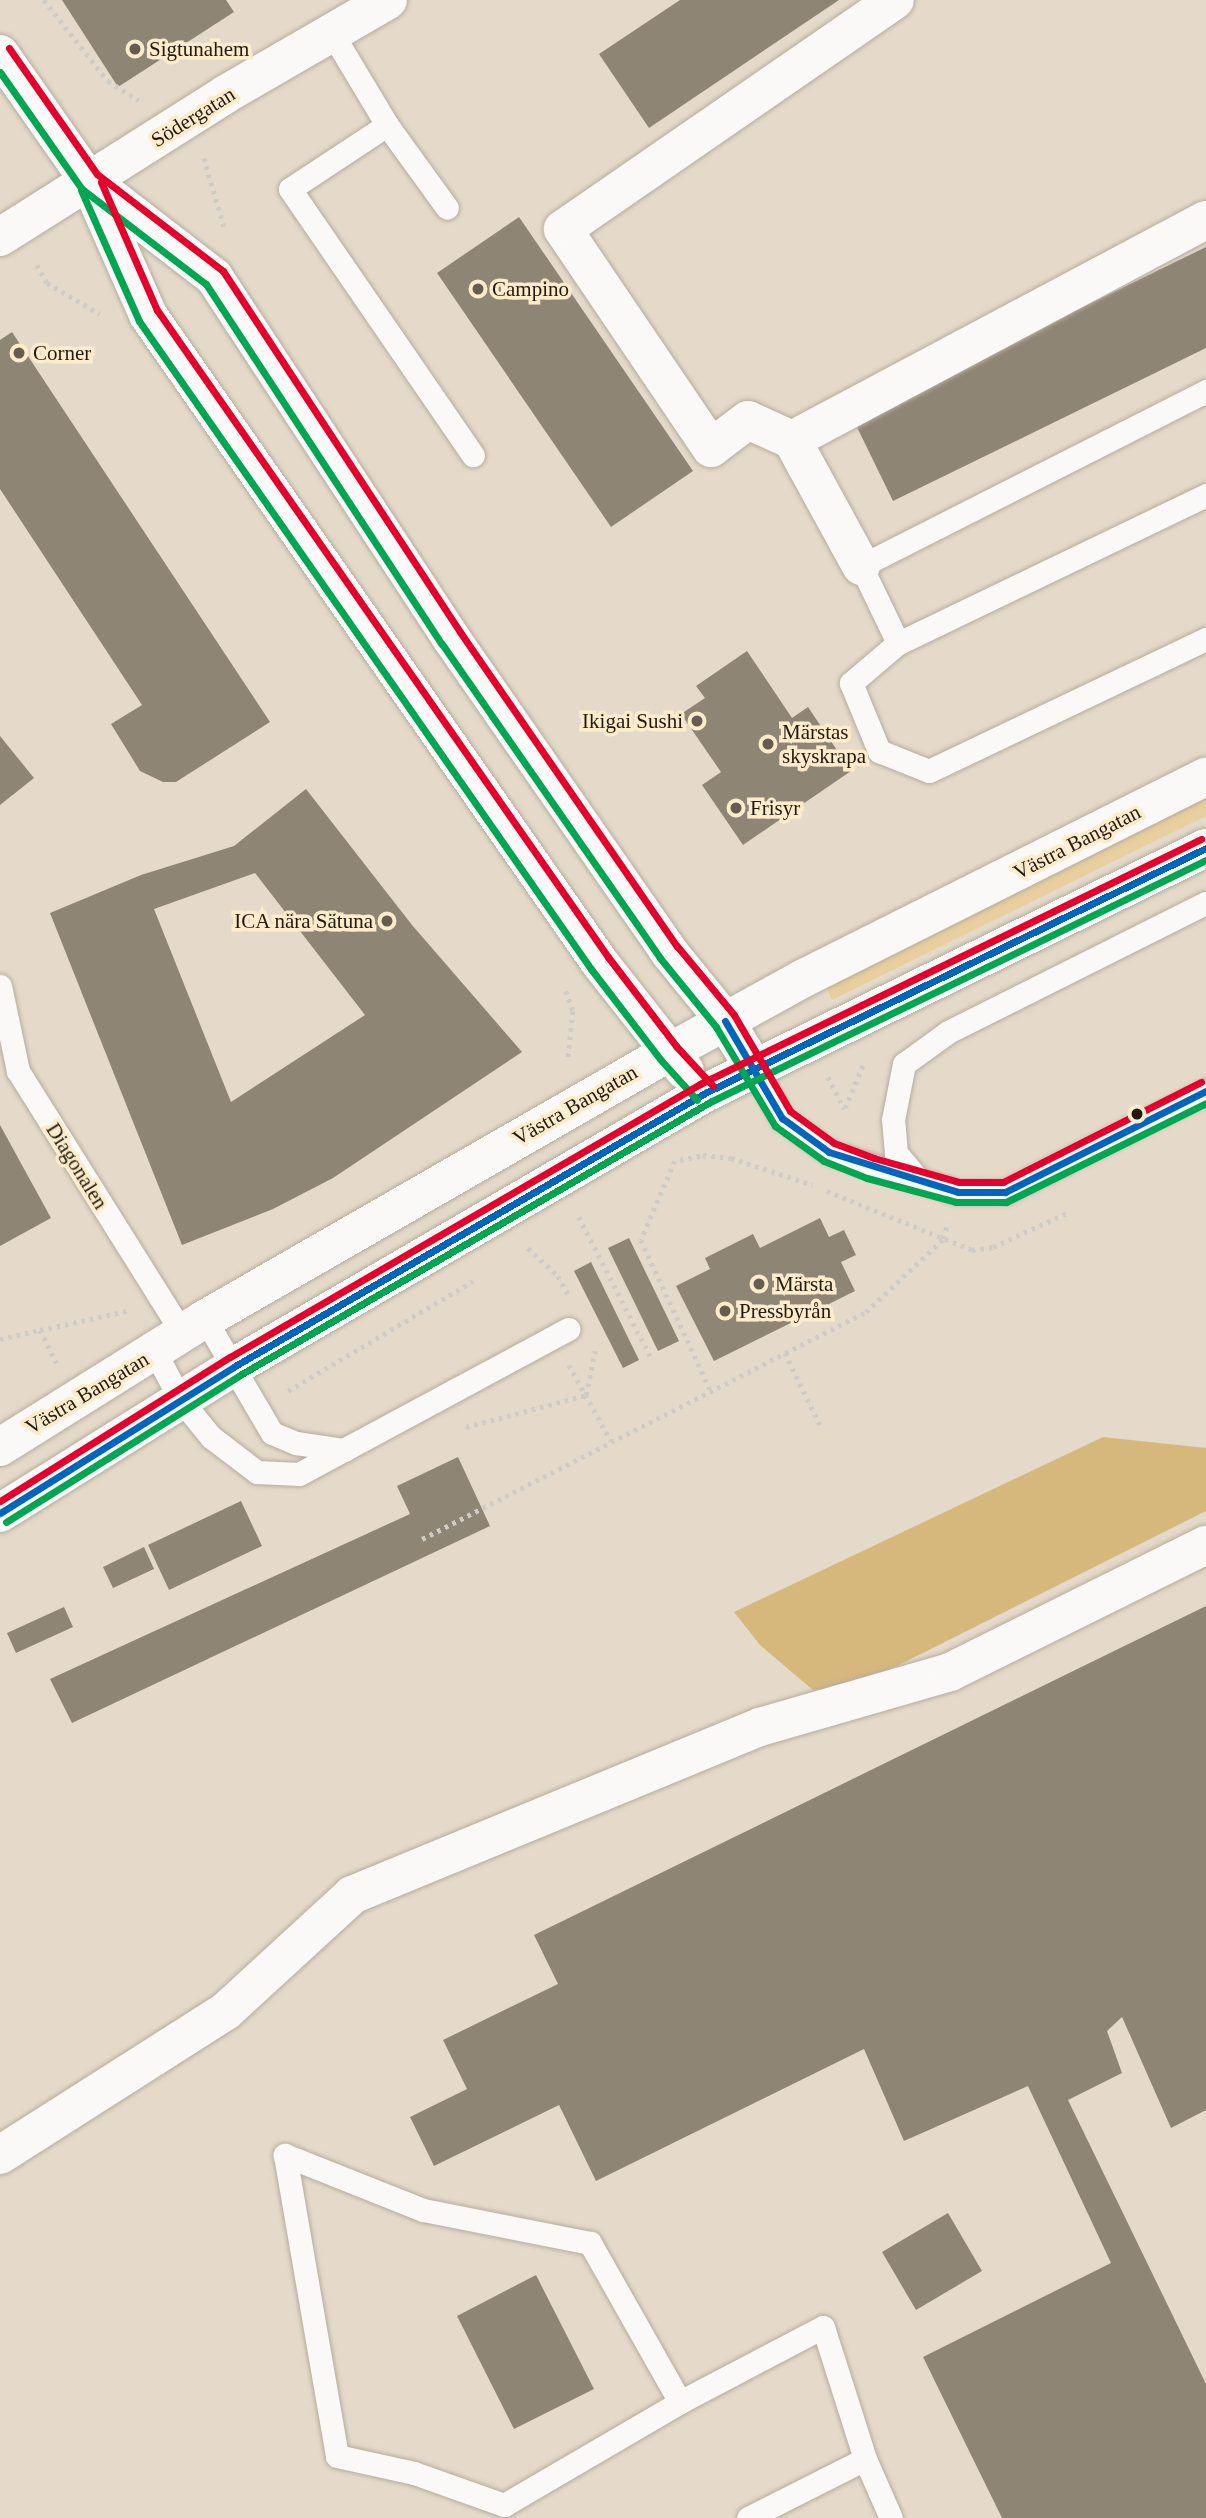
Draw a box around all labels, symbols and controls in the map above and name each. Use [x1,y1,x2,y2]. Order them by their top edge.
place label: Sigtunahem [149,36,249,62]
marker: Sigtunahem [127,41,143,57]
street label: Södergatan [146,81,240,153]
place label: Campino [492,276,569,302]
marker: Campino [470,281,486,297]
place label: Corner [33,340,91,366]
marker: Corner [11,345,27,361]
place label: Ikigai Sushi [582,708,683,734]
marker: Ikigai Sushi [689,713,705,729]
place label: Märstas skyskrapa [782,719,866,769]
marker: Märstas skyskrapa [760,736,776,752]
place label: Frisyr [750,795,800,821]
street label: Västra Bangatan [1009,799,1145,885]
marker: Frisyr [728,800,744,816]
place label: ICA nära Sätuna [233,908,373,934]
marker: ICA nära Sätuna [379,913,395,929]
street label: Västra Bangatan [508,1059,642,1151]
unlabelled marker [1130,1107,1144,1121]
street label: Diagonalen [41,1118,113,1214]
place label: Märsta [775,1271,833,1297]
marker: Märsta [749,1274,769,1294]
place label: Pressbyrån [739,1298,831,1324]
marker: Pressbyrån [717,1303,733,1319]
street label: Västra Bangatan [21,1346,153,1440]

